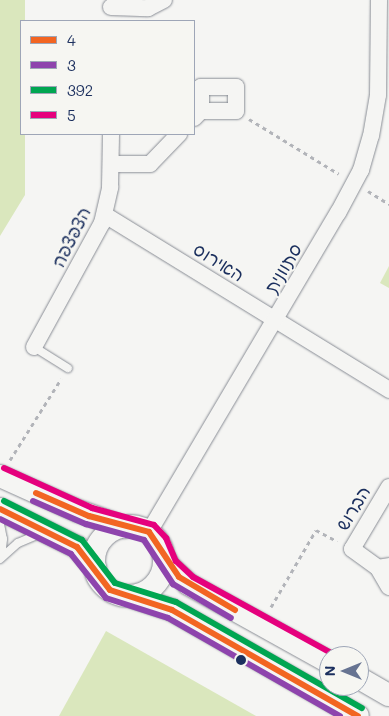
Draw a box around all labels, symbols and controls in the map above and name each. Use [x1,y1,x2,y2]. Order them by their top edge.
legend [20,20,195,135]
text: 4 [67,30,76,50]
text: 3 [67,55,76,75]
text: 392 [67,80,93,100]
text: 5 [67,105,76,125]
street label: הצפצפה [47,203,95,271]
street label: האירוס [190,238,248,286]
street label: סתוונית [260,239,306,297]
street label: הברוש [331,482,375,534]
north arrow [319,646,369,696]
unlabelled marker [236,655,246,665]
text: N [320,666,339,676]

